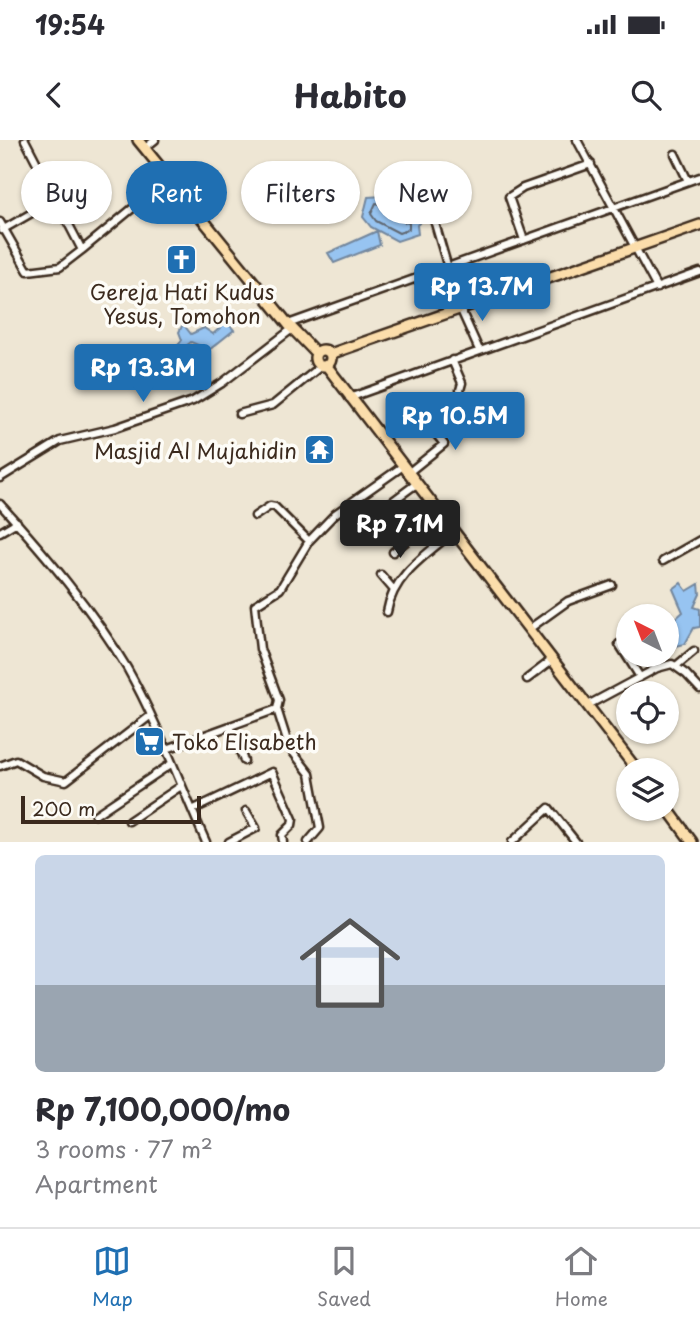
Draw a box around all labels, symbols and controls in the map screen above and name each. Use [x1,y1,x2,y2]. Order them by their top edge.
text: 19:54 [35,5,105,44]
text: Habito [294,71,406,119]
icon: back [35,76,73,114]
icon: search [627,76,665,114]
chip: Buy [21,161,112,224]
chip: Rent [126,161,227,224]
chip: Filters [241,161,360,224]
chip: New [374,161,472,224]
church icon: Gereja Hati Kudus Yesus, Tomohon [165,242,199,276]
pin: Rp 13.7M [410,264,554,323]
text: Rp 13.7M [430,268,534,303]
place label: Gereja Hati Kudus Yesus, Tomohon [90,275,274,331]
pin: Rp 13.3M [71,344,215,404]
text: Rp 13.3M [90,349,196,384]
pin: Rp 10.5M [383,392,527,452]
text: Rp 10.5M [402,397,508,432]
temple icon: Masjid Al Mujahidin [303,433,337,467]
place label: Masjid Al Mujahidin [94,434,297,466]
pin: Rp 7.1M [335,500,465,560]
text: Rp 7.1M [356,505,444,540]
north arrow [616,604,679,667]
map controls [616,604,679,821]
button: locate [616,681,679,744]
supermarket icon: Toko Elisabeth [132,724,166,758]
place label: Toko Elisabeth [172,725,317,757]
button: layers [616,758,679,821]
scale bar [21,793,201,825]
text: 200 m [32,794,95,822]
icon: home [287,900,413,1026]
text: Rp 7,100,000/mo [35,1086,290,1131]
text: 3 rooms · 77 m² [35,1131,213,1166]
text: Apartment [35,1166,158,1201]
tab: Map [92,1242,133,1312]
tab: Saved [317,1242,371,1312]
tab: Home [555,1242,608,1312]

